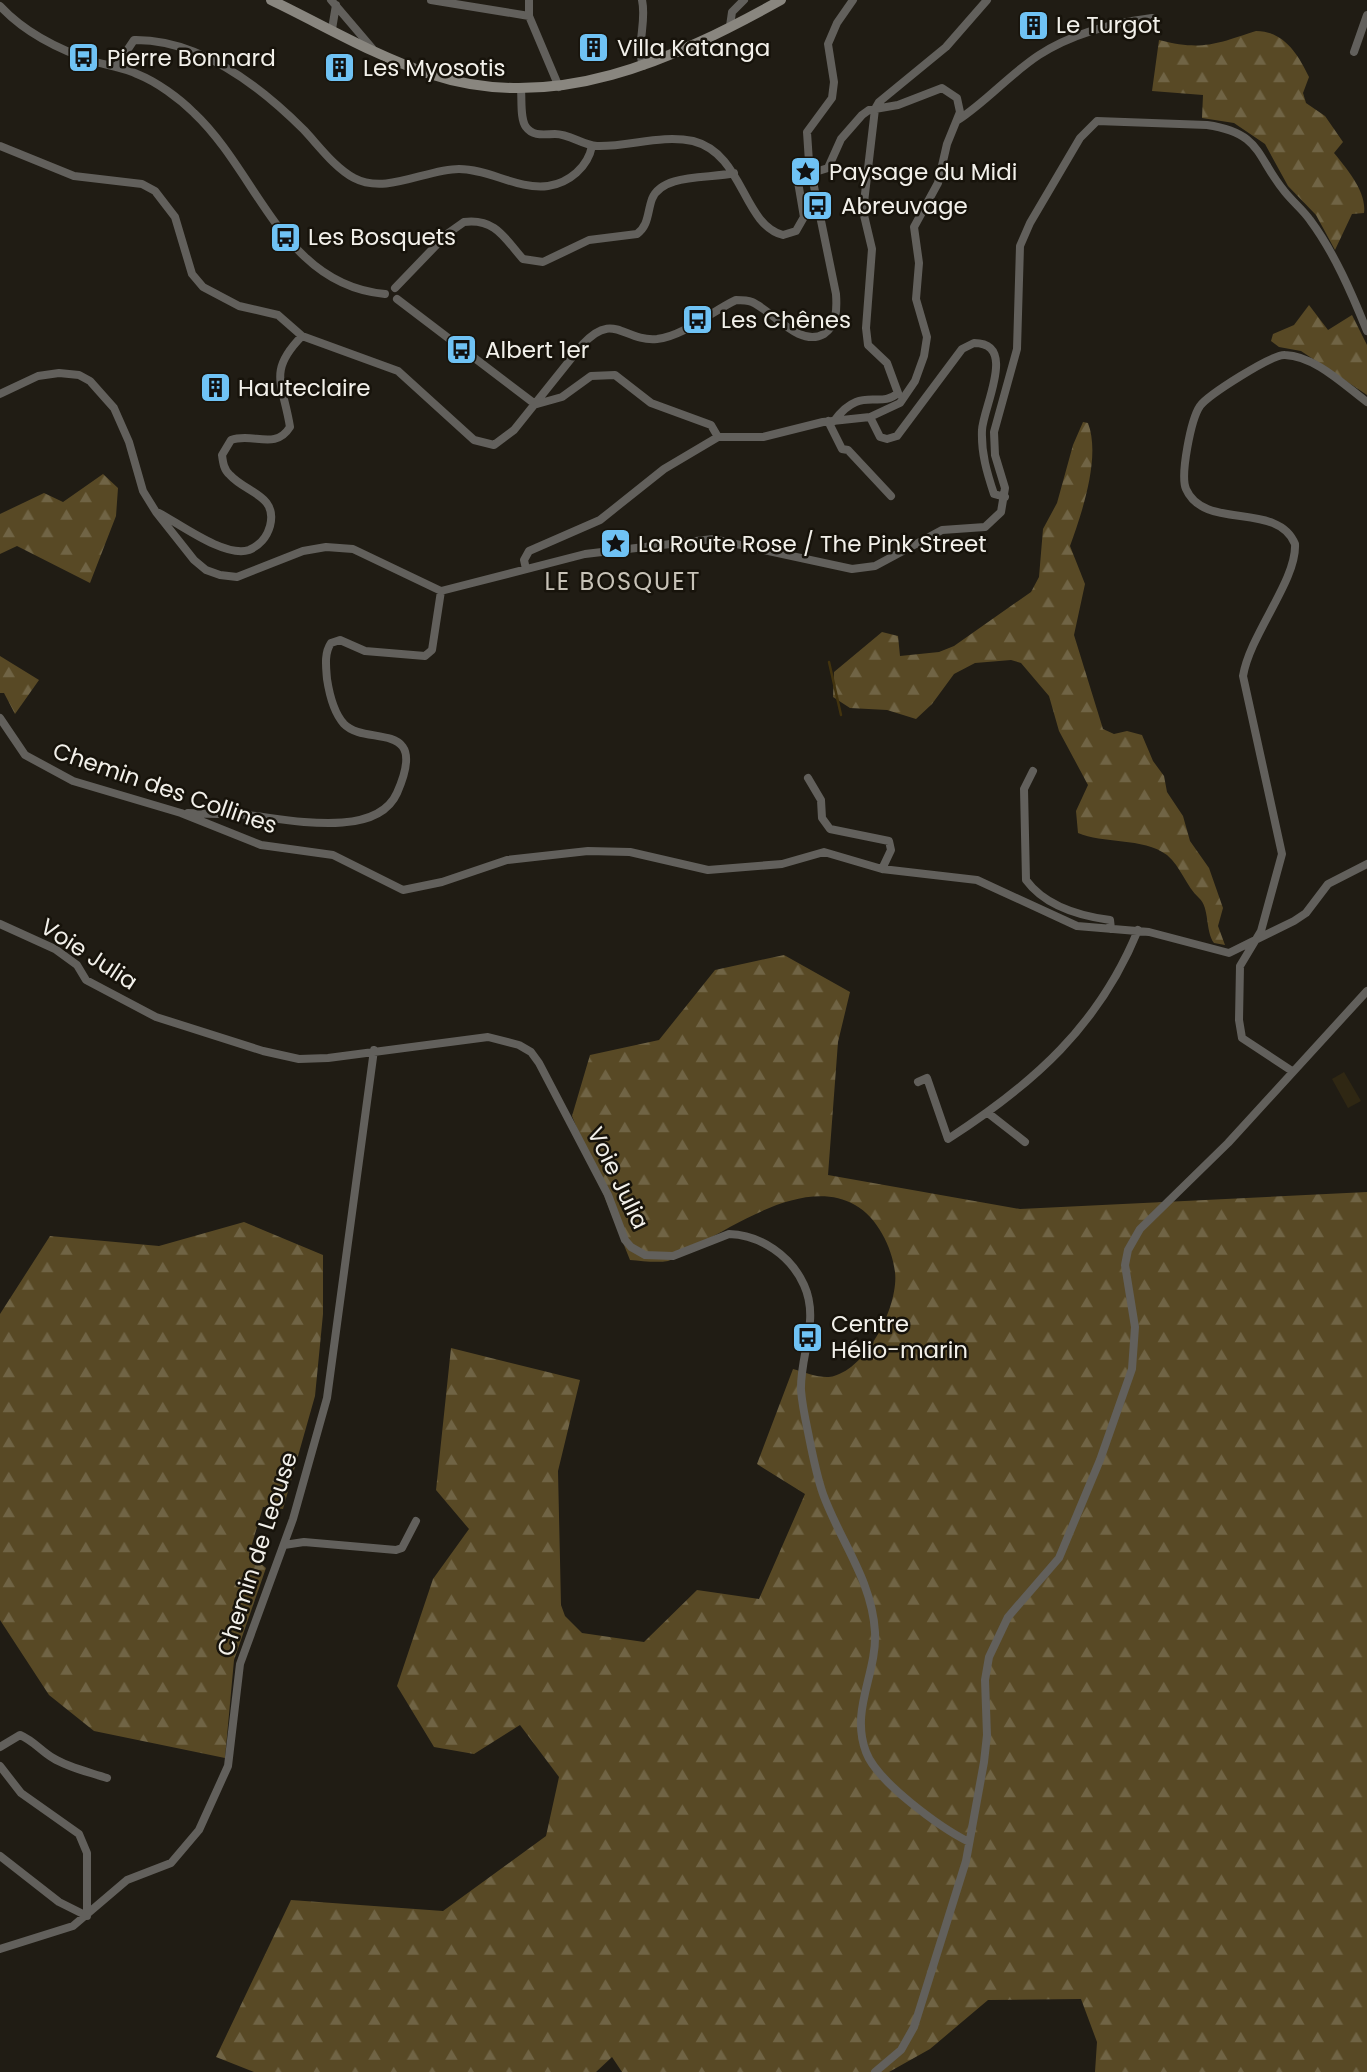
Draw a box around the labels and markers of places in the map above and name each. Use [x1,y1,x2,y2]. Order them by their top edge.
building icon: Le Turgot [1016,8,1050,42]
place label: Le Turgot [1056,9,1161,41]
building icon: Villa Katanga [577,31,611,65]
place label: Villa Katanga [617,32,770,64]
bus stop icon: Pierre Bonnard [67,41,101,75]
place label: Pierre Bonnard [107,42,276,74]
building icon: Les Myosotis [323,51,357,85]
place label: Les Myosotis [363,52,506,84]
place icon: Paysage du Midi [789,155,823,189]
place label: Paysage du Midi [829,156,1017,188]
bus stop icon: Abreuvage [801,189,835,223]
place label: Abreuvage [841,190,968,222]
bus stop icon: Les Bosquets [268,220,302,254]
place label: Les Bosquets [308,221,456,253]
bus stop icon: Les Chênes [681,303,715,337]
place label: Les Chênes [721,304,851,336]
bus stop icon: Albert 1er [445,333,479,367]
place label: Albert 1er [485,334,589,366]
building icon: Hauteclaire [198,371,232,405]
place label: Hauteclaire [238,372,370,404]
place icon: La Route Rose / The Pink Street [598,527,632,561]
place label: La Route Rose / The Pink Street [638,528,987,560]
place label: Centre Hélio-marin [831,1308,968,1366]
bus stop icon: Centre Hélio-marin [791,1320,825,1354]

